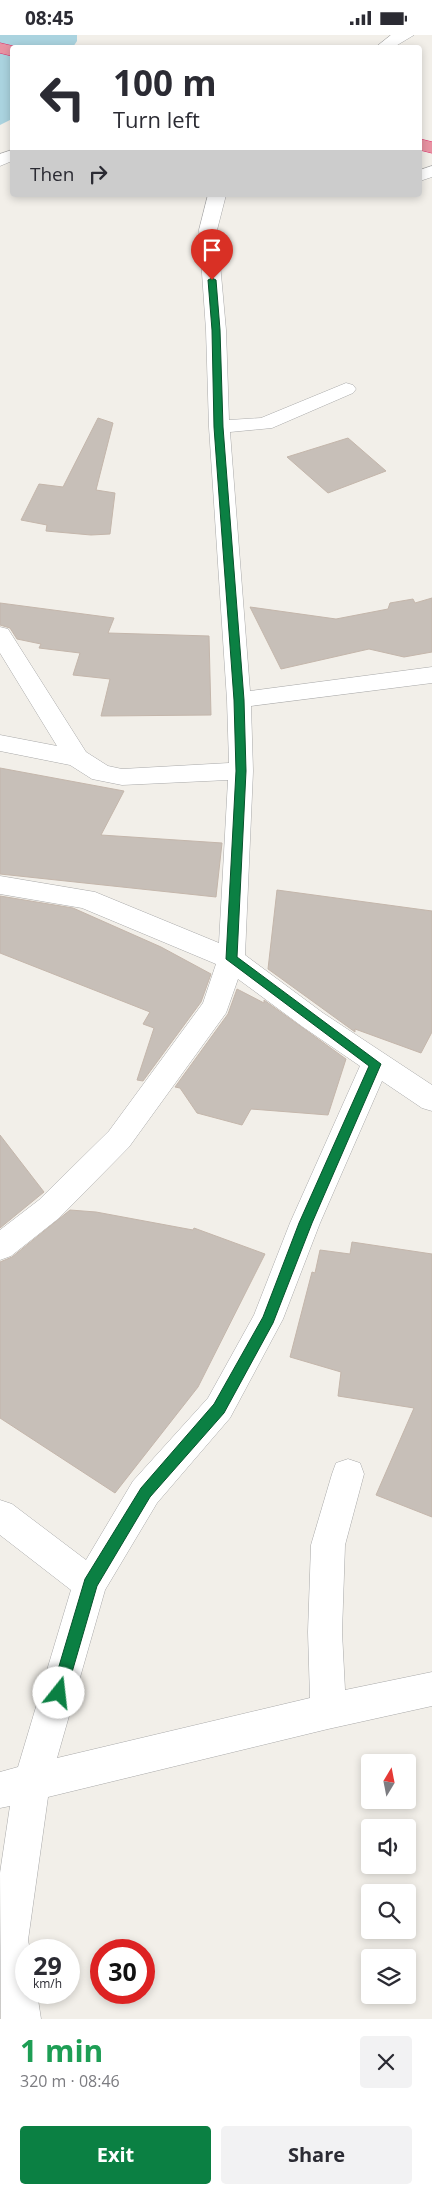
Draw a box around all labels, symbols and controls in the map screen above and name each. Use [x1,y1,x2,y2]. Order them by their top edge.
text: 08:45 [25,5,74,31]
text: 100 m [113,59,217,106]
icon: left [30,65,95,130]
text: Turn left [113,104,200,134]
icon: right [84,160,112,188]
text: Then [30,161,74,187]
pin [191,229,233,280]
icon: arrive [198,236,226,264]
position arrow [32,1666,84,1718]
north arrow [361,1754,416,1809]
map controls [361,1754,416,2004]
button: sound [361,1819,416,1874]
button: search [361,1884,416,1939]
speed limit sign: 30 [90,1939,155,2004]
text: 29 [33,1948,62,1982]
button: layers [361,1949,416,2004]
text: km/h [33,1975,62,1992]
text: 1 min [20,2030,103,2071]
button: close [360,2036,412,2088]
text: 320 m · 08:46 [20,2070,120,2092]
button: Exit [20,2126,211,2184]
button: Share [221,2126,412,2184]

